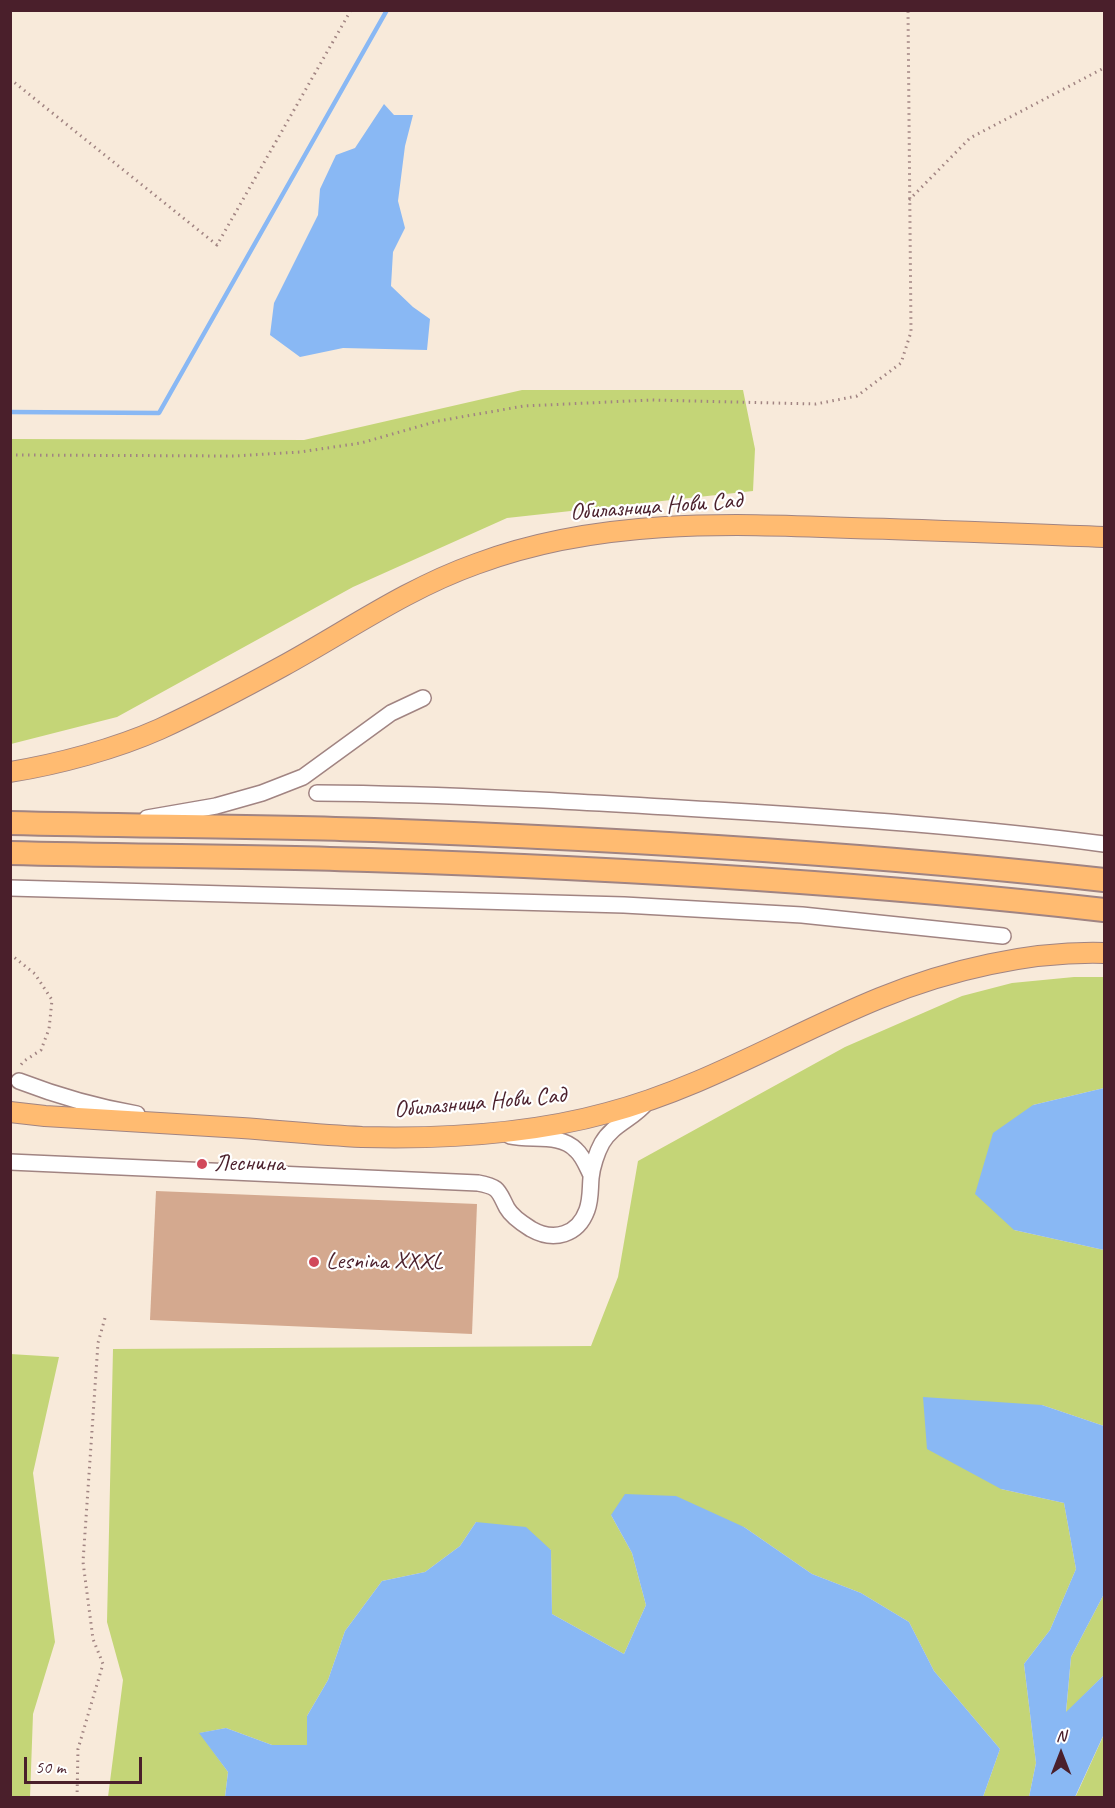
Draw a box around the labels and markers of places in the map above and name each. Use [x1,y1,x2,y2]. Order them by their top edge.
place label: Леснина [214,1150,284,1178]
marker: Леснина [195,1157,209,1171]
place label: Lesnina XXXL [326,1248,442,1276]
marker: Lesnina XXXL [307,1255,321,1269]

